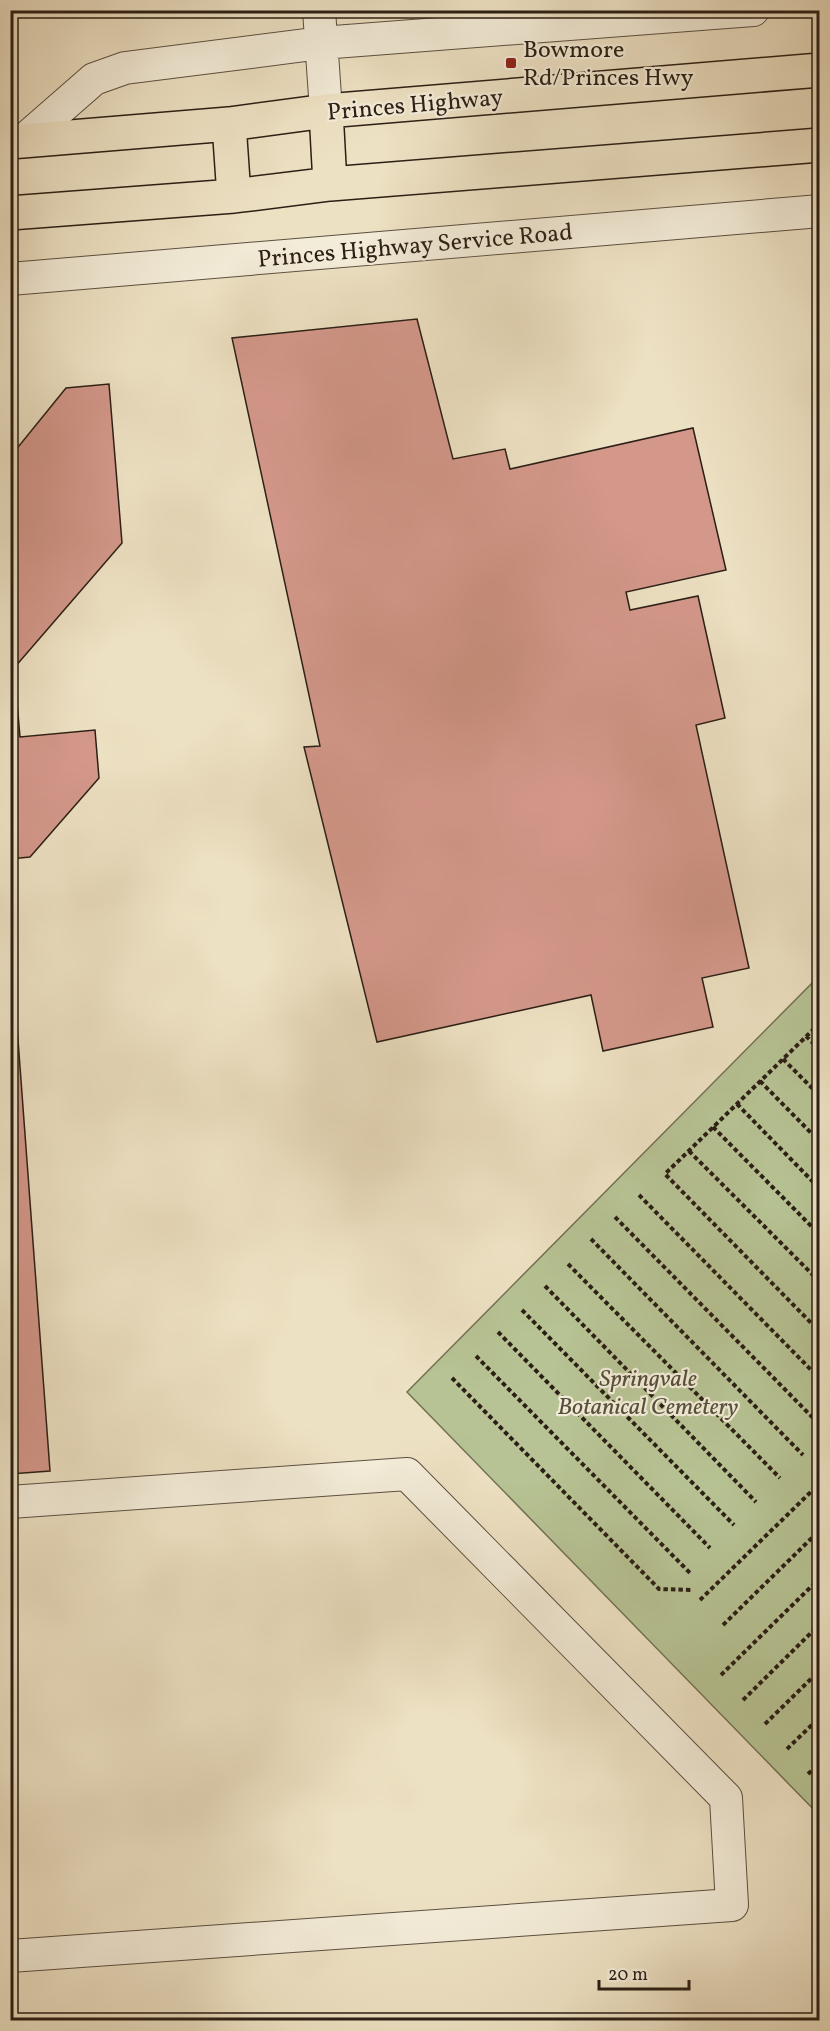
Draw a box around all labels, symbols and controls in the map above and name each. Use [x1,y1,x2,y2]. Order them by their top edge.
place label: Bowmore Rd/Princes Hwy [523,34,694,96]
marker: Bowmore Rd/Princes Hwy [504,56,518,70]
street label: Princes Highway [326,81,505,131]
street label: Princes Highway Service Road [256,216,574,278]
park label: Springvale Botanical Cemetery [558,1363,739,1425]
scale bar [599,1953,689,1991]
text: 20 m [608,1963,648,1988]

